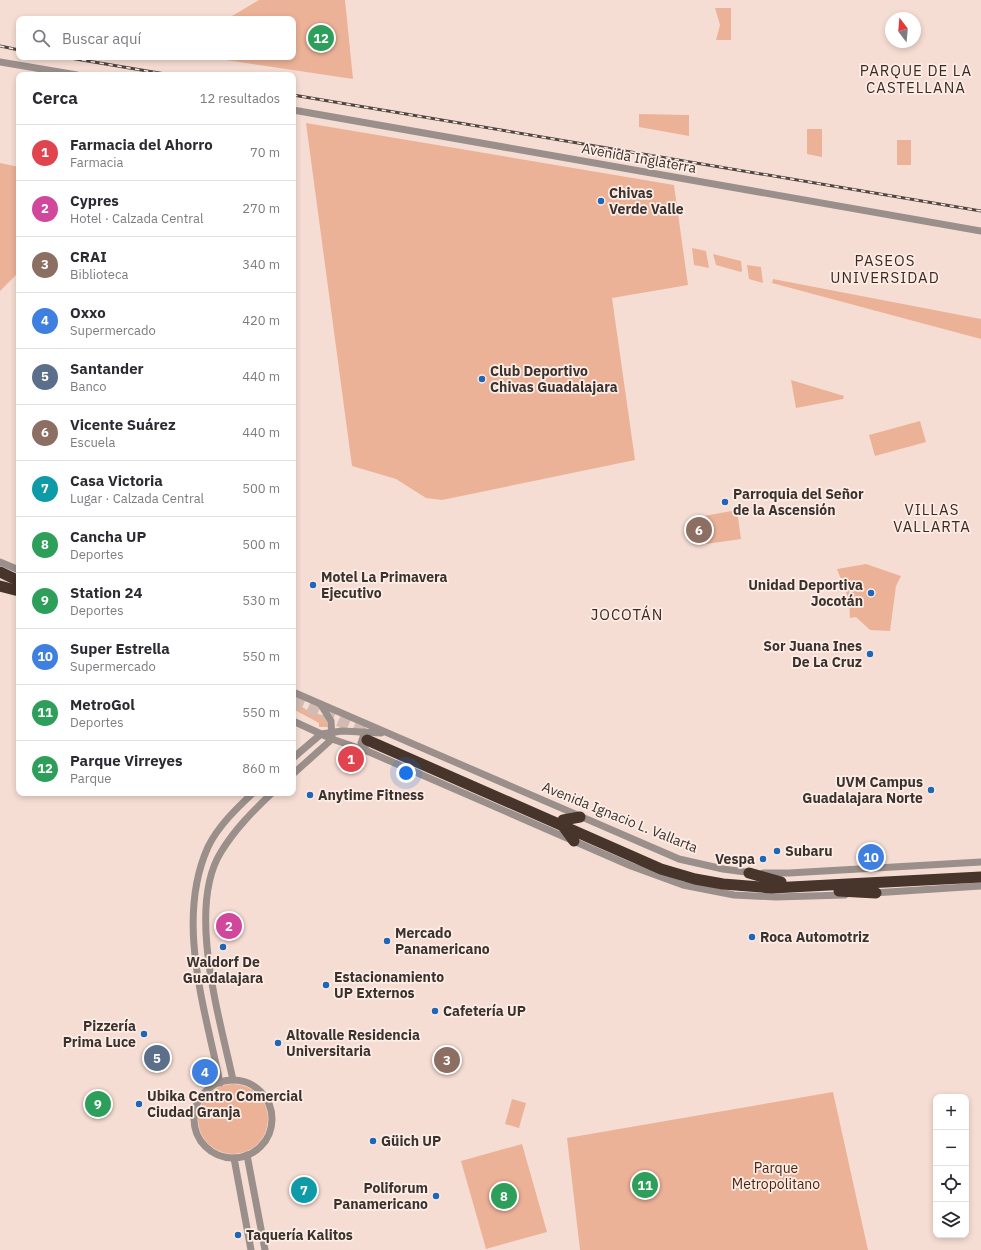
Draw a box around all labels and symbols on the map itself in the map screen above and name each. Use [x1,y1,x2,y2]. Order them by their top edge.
north arrow [885,12,921,48]
pin: 12 [308,23,334,53]
district label: PARQUE DE LA CASTELLANA [860,61,972,97]
street label: Avenida Inglaterra [580,139,698,177]
place label: Chivas Verde Valle [609,184,684,218]
marker: Chivas Verde Valle [596,196,606,206]
district label: PASEOS UNIVERSIDAD [830,251,940,287]
place label: Club Deportivo Chivas Guadalajara [490,362,618,396]
marker: Club Deportivo Chivas Guadalajara [477,374,487,384]
place label: Parroquia del Señor de la Ascensión [733,485,864,519]
marker: Parroquia del Señor de la Ascensión [720,497,730,507]
district label: VILLAS VALLARTA [893,500,971,536]
pin: 6 [686,515,712,545]
place label: Motel La Primavera Ejecutivo [321,568,448,602]
place label: Unidad Deportiva Jocotán [748,576,863,610]
marker: Motel La Primavera Ejecutivo [308,580,318,590]
marker: Unidad Deportiva Jocotán [866,588,876,598]
district label: JOCOTÁN [591,605,663,624]
place label: Sor Juana Ines De La Cruz [763,637,862,671]
marker: Sor Juana Ines De La Cruz [865,649,875,659]
pin: 1 [338,744,364,774]
your location [396,763,416,783]
place label: UVM Campus Guadalajara Norte [802,773,923,807]
street label: Avenida Ignacio L. Vallarta [540,778,701,857]
marker: UVM Campus Guadalajara Norte [926,785,936,795]
place label: Anytime Fitness [318,786,424,804]
marker: Anytime Fitness [305,790,315,800]
place label: Subaru [785,842,833,860]
pin: 10 [858,842,884,872]
marker: Subaru [772,846,782,856]
place label: Vespa [715,850,755,868]
marker: Vespa [758,854,768,864]
pin: 2 [216,911,242,941]
place label: Mercado Panamericano [395,924,490,958]
place label: Roca Automotriz [760,928,869,946]
marker: Roca Automotriz [747,932,757,942]
marker: Mercado Panamericano [382,936,392,946]
marker: Waldorf De Guadalajara [218,942,228,952]
place label: Waldorf De Guadalajara [183,953,263,987]
place label: Estacionamiento UP Externos [334,968,444,1002]
marker: Estacionamiento UP Externos [321,980,331,990]
place label: Cafetería UP [443,1002,526,1020]
marker: Cafetería UP [430,1006,440,1016]
place label: Pizzería Prima Luce [63,1017,136,1051]
place label: Altovalle Residencia Universitaria [286,1026,420,1060]
marker: Pizzería Prima Luce [139,1029,149,1039]
marker: Altovalle Residencia Universitaria [273,1038,283,1048]
pin: 5 [144,1043,170,1073]
pin: 3 [434,1045,460,1075]
pin: 4 [192,1057,218,1087]
place label: Ubika Centro Comercial Ciudad Granja [147,1087,302,1121]
pin: 9 [85,1089,111,1119]
marker: Ubika Centro Comercial Ciudad Granja [134,1099,144,1109]
place label: Güich UP [381,1132,441,1150]
marker: Güich UP [368,1136,378,1146]
park label: Parque Metropolitano [732,1159,820,1193]
pin: 11 [632,1170,658,1200]
pin: 7 [291,1175,317,1205]
place label: Poliforum Panamericano [333,1179,428,1213]
pin: 8 [491,1181,517,1211]
marker: Poliforum Panamericano [431,1191,441,1201]
place label: Taquería Kalitos [246,1226,353,1244]
marker: Taquería Kalitos [233,1230,243,1240]

